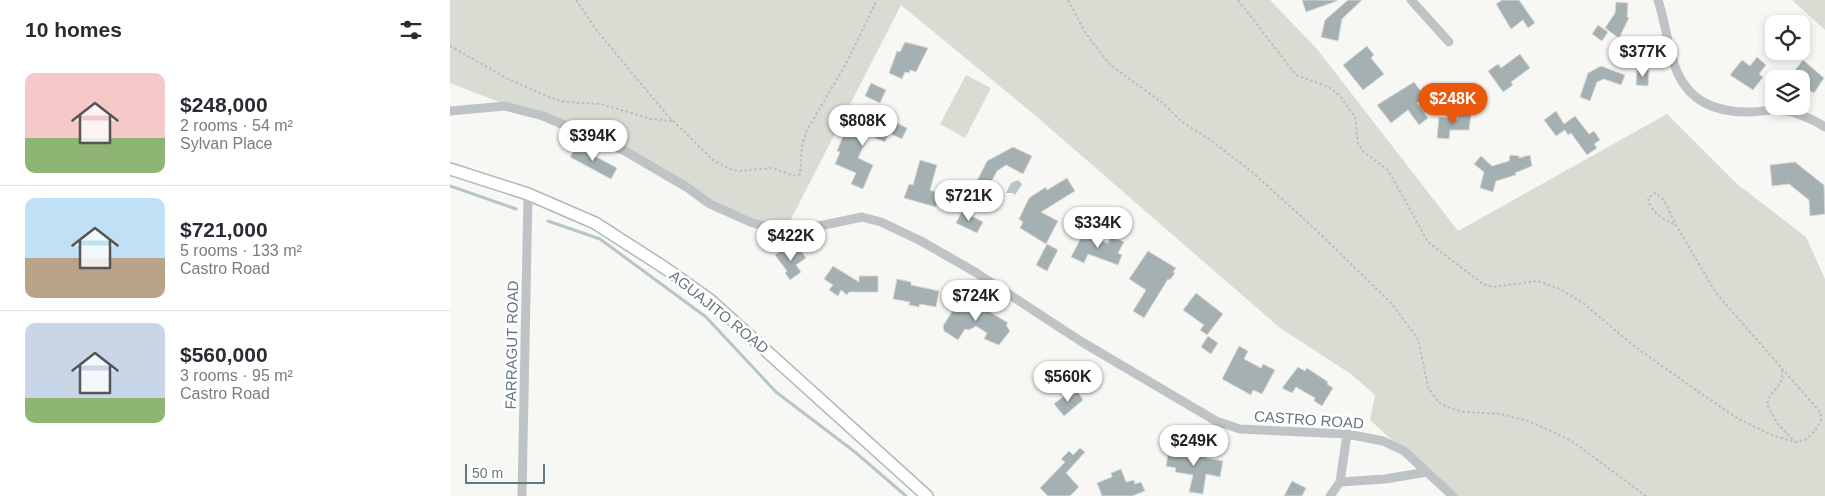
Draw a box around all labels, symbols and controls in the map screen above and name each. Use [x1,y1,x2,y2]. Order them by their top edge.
map controls [1765,15,1810,115]
button: locate [1765,15,1810,60]
icon: filters [397,16,425,44]
text: 10 homes [25,18,122,41]
pin: $377K [1608,36,1678,78]
text: $377K [1619,43,1667,60]
button: layers [1765,70,1810,115]
pin: $248K [1418,82,1488,125]
text: $248K [1429,90,1477,107]
icon: home [65,93,125,153]
text: $248,000 [180,93,268,116]
pin: $808K [828,104,898,147]
text: $808K [839,112,887,129]
text: 2 rooms · 54 m² [180,117,293,134]
pin: $394K [558,120,628,162]
text: $394K [569,127,617,144]
text: Sylvan Place [180,135,273,152]
pin: $721K [934,180,1004,222]
text: $721K [945,187,993,204]
pin: $334K [1063,206,1133,249]
text: $334K [1074,214,1122,231]
icon: home [65,218,125,278]
text: $721,000 [180,218,268,241]
pin: $422K [756,220,826,262]
text: $422K [767,227,815,244]
text: 5 rooms · 133 m² [180,242,302,259]
text: Castro Road [180,260,270,277]
street label: AGUAJITO ROAD [666,267,772,357]
street label: FARRAGUT ROAD [502,280,521,410]
pin: $724K [941,280,1011,322]
text: $724K [952,287,1000,304]
icon: home [65,343,125,403]
text: $560,000 [180,343,268,366]
pin: $560K [1033,360,1103,403]
text: 3 rooms · 95 m² [180,367,293,384]
text: $560K [1044,368,1092,385]
text: Castro Road [180,385,270,402]
street label: CASTRO ROAD [1254,407,1365,432]
pin: $249K [1159,424,1229,467]
text: $249K [1170,432,1218,449]
scale bar [465,461,545,484]
text: 50 m [472,465,503,481]

